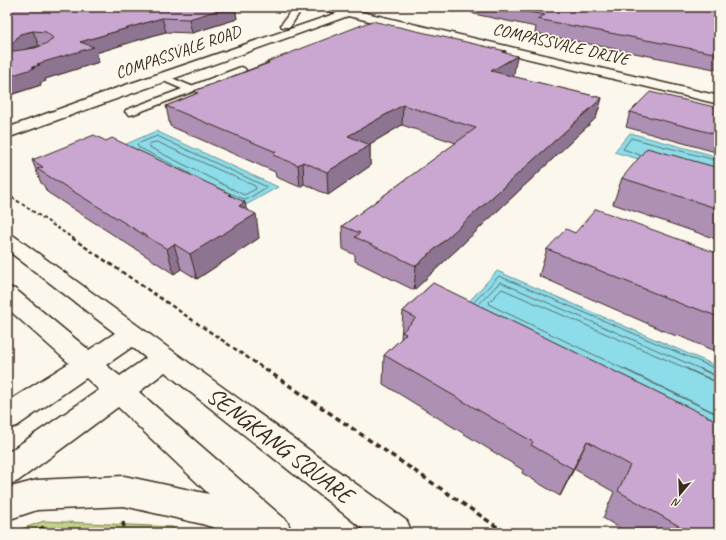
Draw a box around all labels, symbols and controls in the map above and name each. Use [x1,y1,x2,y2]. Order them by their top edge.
street label: COMPASSVALE DRIVE [491,18,634,70]
street label: COMPASSVALE ROAD [113,20,245,83]
street label: SENGKANG SQUARE [201,380,361,511]
north arrow [660,474,700,514]
text: N [669,495,682,511]

